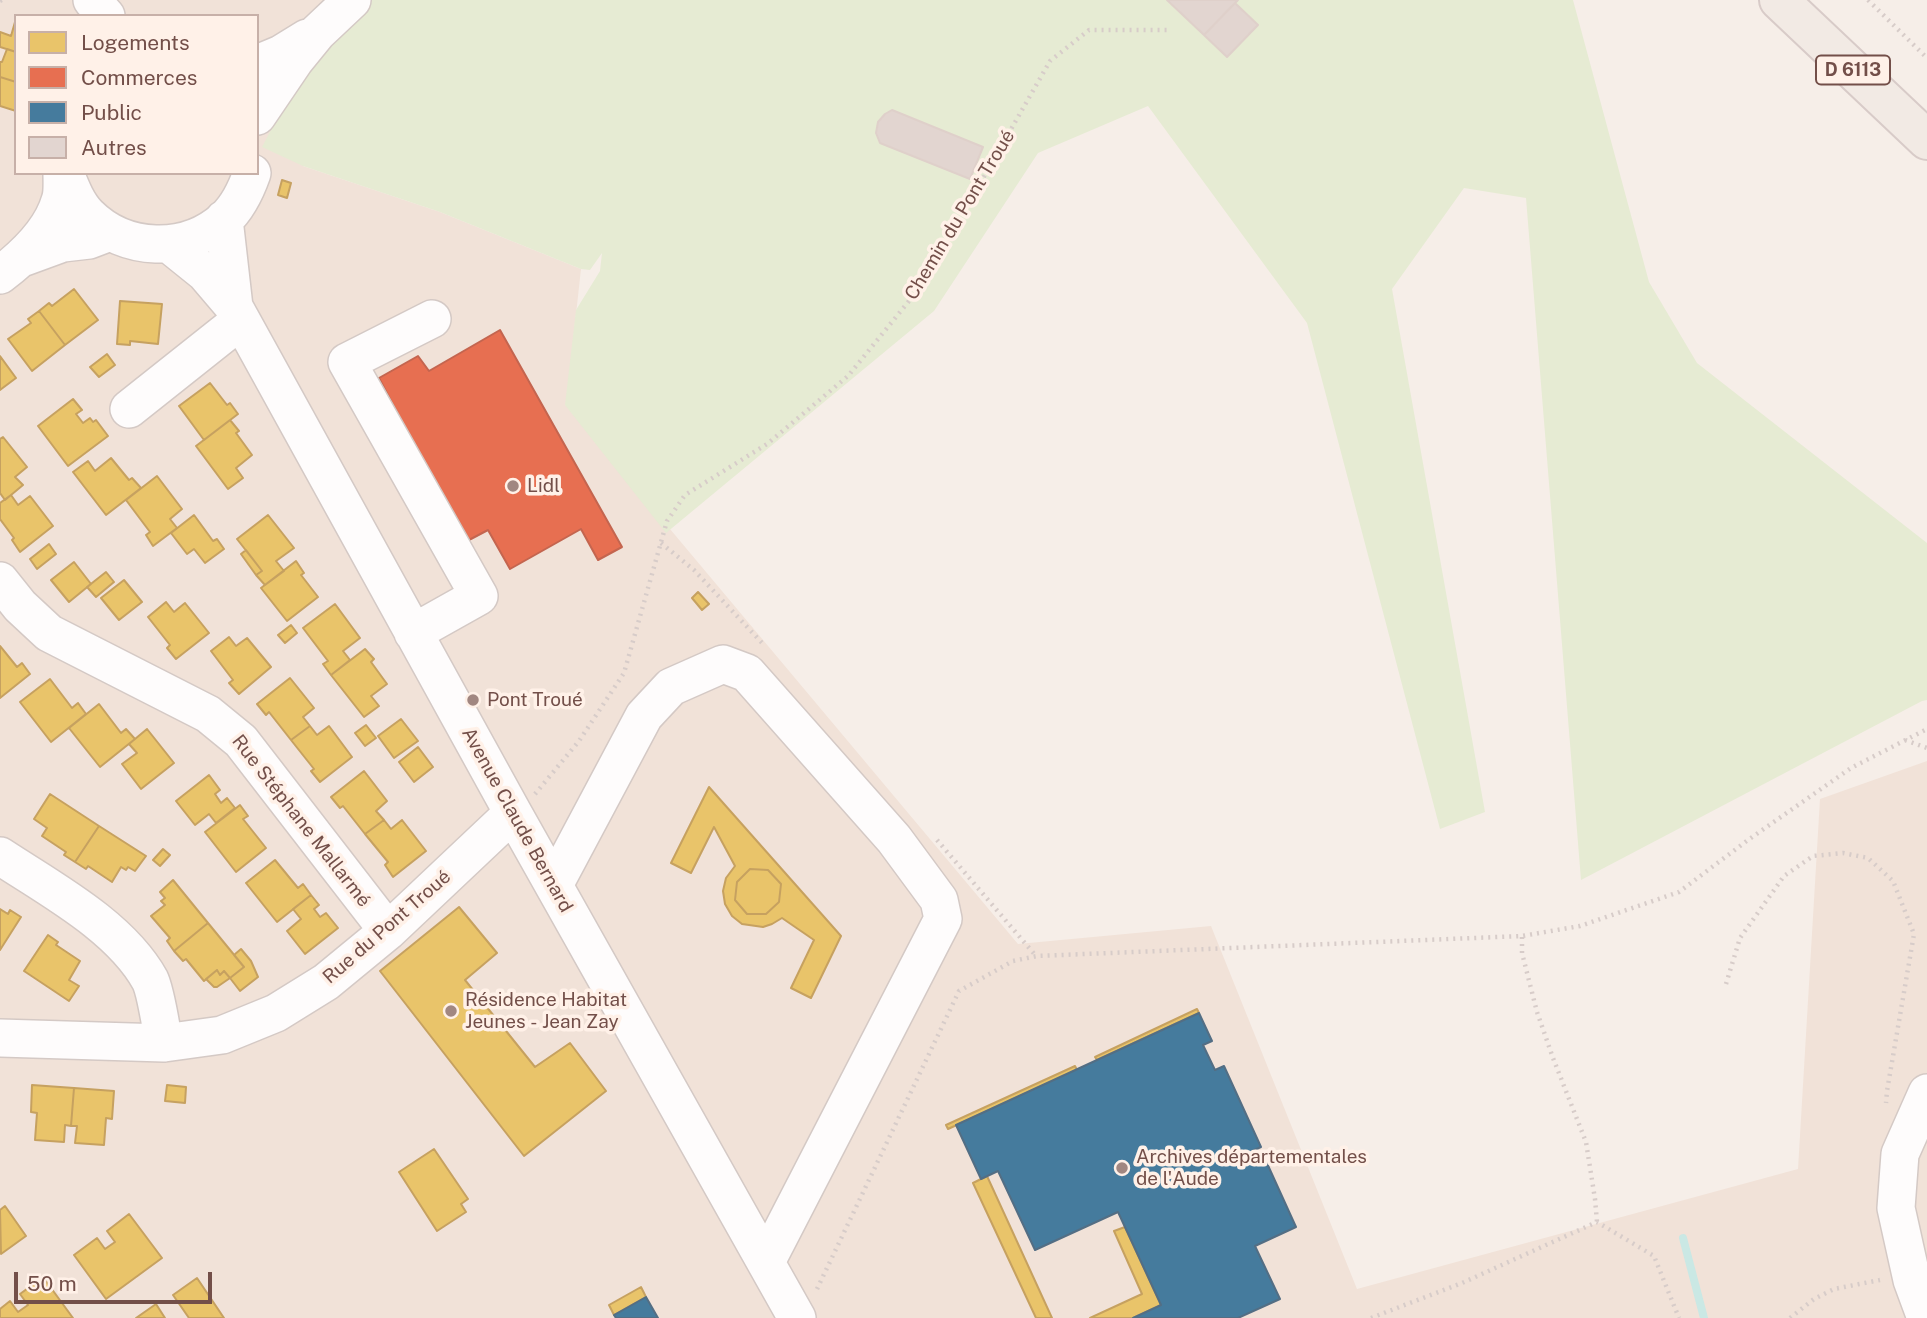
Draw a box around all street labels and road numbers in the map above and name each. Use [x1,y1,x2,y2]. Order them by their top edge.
road number: D 6113 [1816,56,1890,84]
street label: Chemin du Pont Troué [900,126,1020,304]
street label: Avenue Claude Bernard [457,724,577,916]
street label: Rue Stéphane Mallarmé [227,730,375,912]
street label: Rue du Pont Troué [318,865,456,989]

